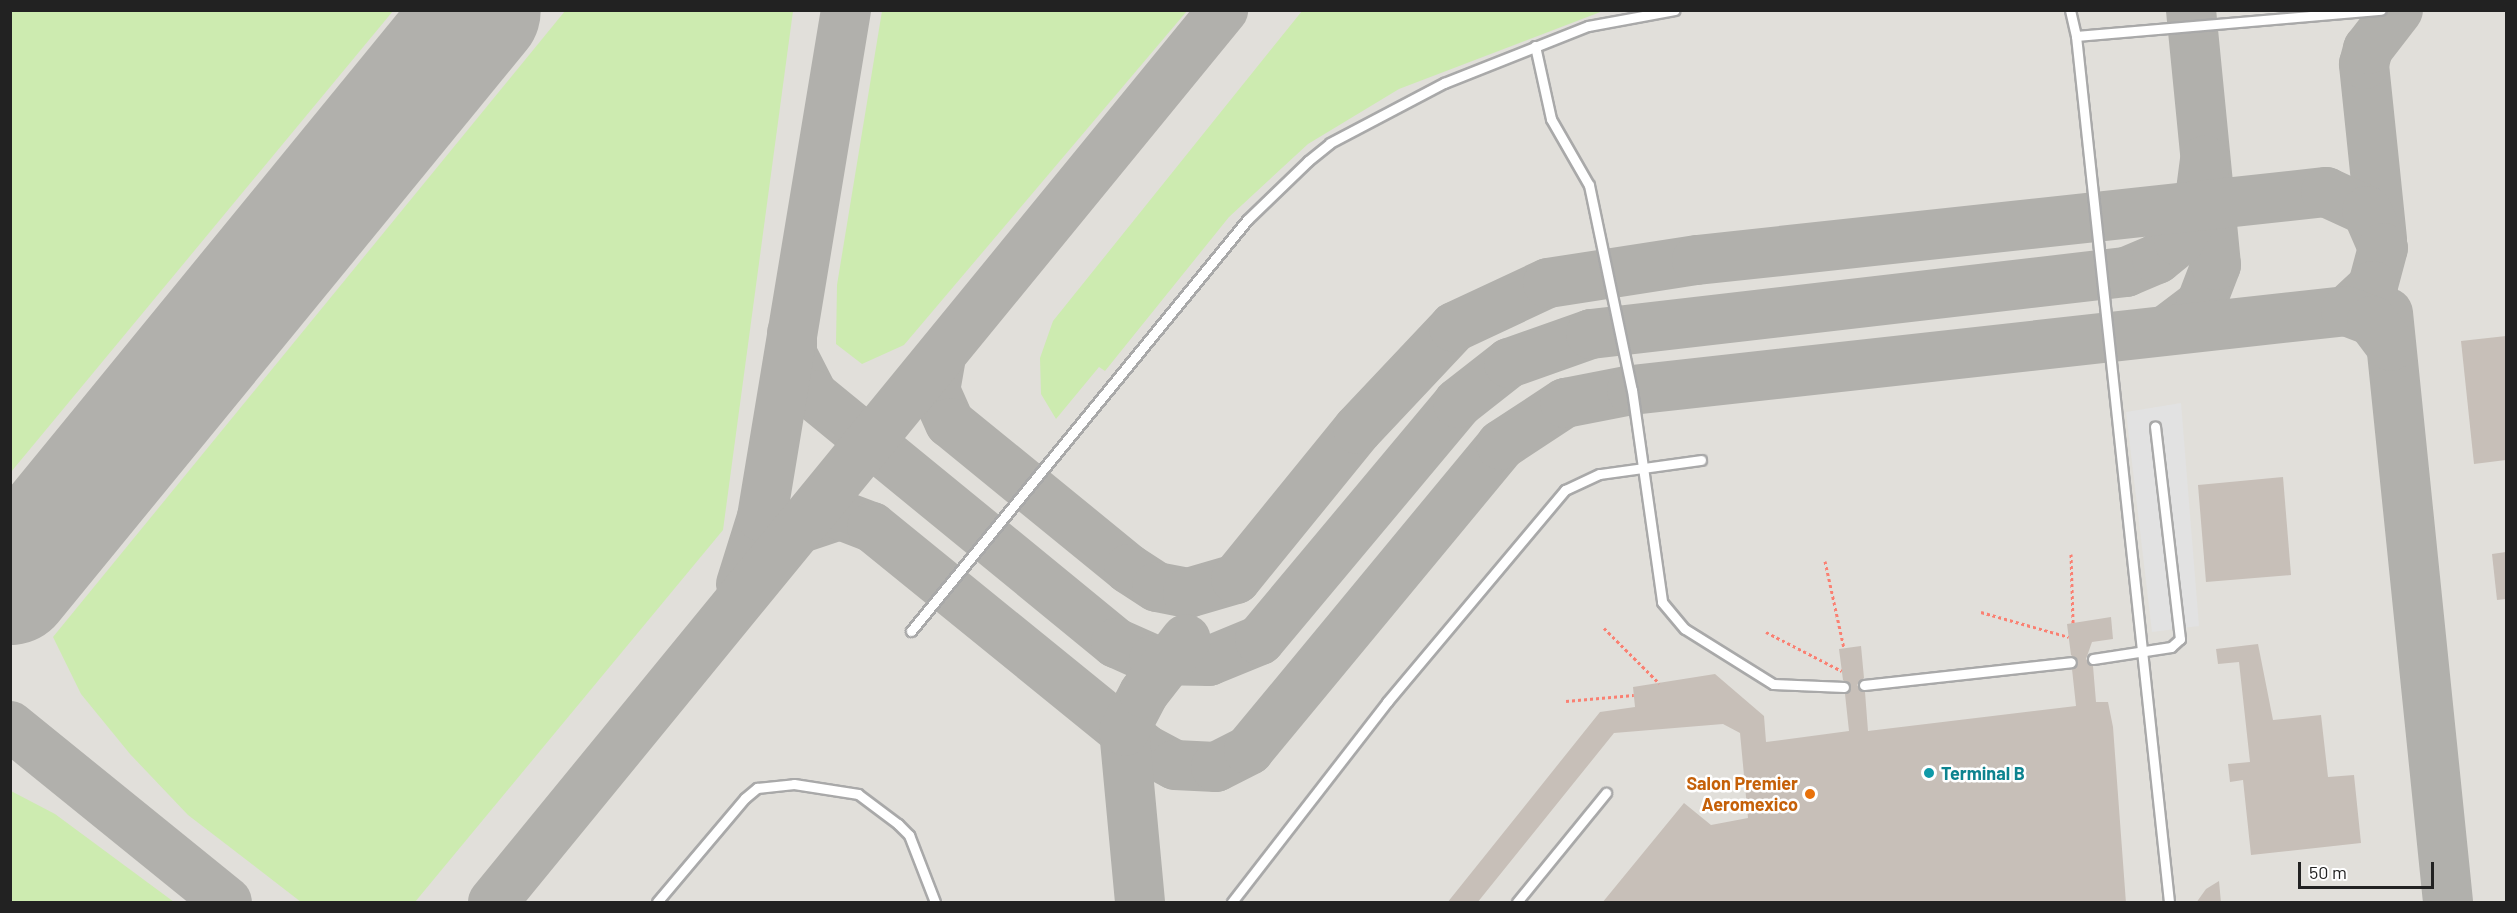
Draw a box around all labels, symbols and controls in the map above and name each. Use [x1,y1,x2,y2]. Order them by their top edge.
place label: Terminal B [1941,762,2025,784]
marker: Terminal B [1922,766,1936,780]
place label: Salon Premier Aeromexico [1686,773,1798,816]
marker: Salon Premier Aeromexico [1803,787,1817,801]
scale bar [2301,850,2438,888]
text: 50 m [2309,861,2347,883]

